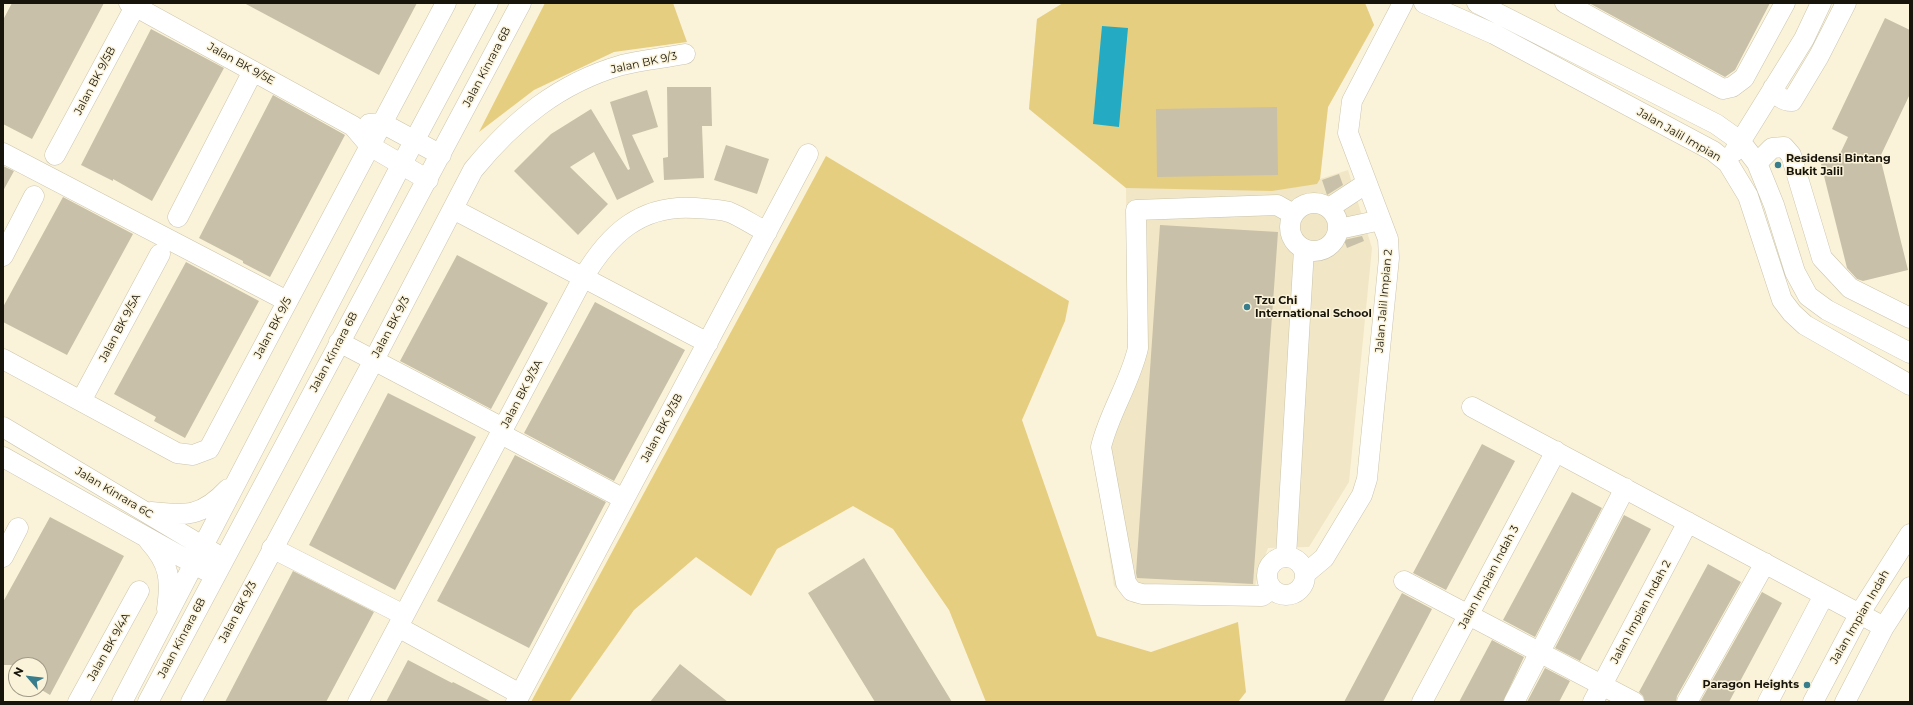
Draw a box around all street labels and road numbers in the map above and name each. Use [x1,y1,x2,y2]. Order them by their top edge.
street label: Jalan Kinrara 6B [460,25,514,109]
street label: Jalan BK 9/5E [205,40,277,88]
street label: Jalan BK 9/5B [71,45,119,117]
street label: Jalan BK 9/3 [610,50,678,76]
street label: Jalan Jalil Impian [1635,106,1723,164]
street label: Jalan Jalil Impian 2 [1373,249,1395,353]
street label: Jalan BK 9/5A [97,292,143,364]
street label: Jalan BK 9/3 [369,294,413,360]
street label: Jalan BK 9/5 [251,295,295,361]
street label: Jalan Kinrara 6B [307,310,361,394]
street label: Jalan BK 9/3A [499,358,545,430]
street label: Jalan BK 9/3B [638,392,686,464]
street label: Jalan Kinrara 6C [73,465,155,521]
street label: Jalan Impian Indah 3 [1456,523,1522,631]
street label: Jalan Impian Indah 2 [1608,558,1674,666]
street label: Jalan Impian Indah [1828,568,1892,666]
street label: Jalan BK 9/3 [216,579,260,645]
street label: Jalan Kinrara 6B [155,596,209,680]
street label: Jalan BK 9/4A [85,611,133,683]

